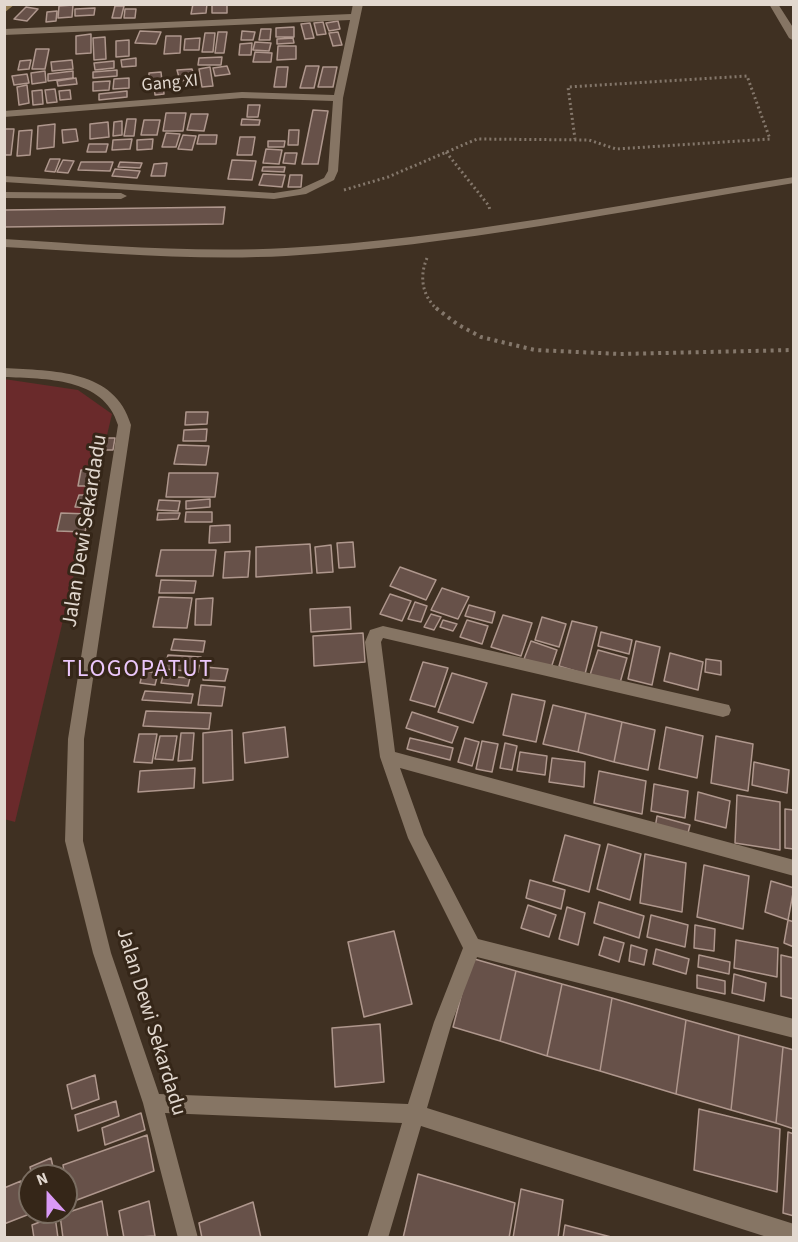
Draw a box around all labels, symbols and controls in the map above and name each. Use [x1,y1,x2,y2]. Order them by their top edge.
street label: Gang XI [141,71,199,97]
street label: Jalan Dewi Sekardadu [58,433,114,629]
district label: TLOGOPATUT [63,657,213,685]
street label: Jalan Dewi Sekardadu [109,925,191,1119]
north arrow [18,1164,78,1224]
text: N [33,1167,51,1191]

